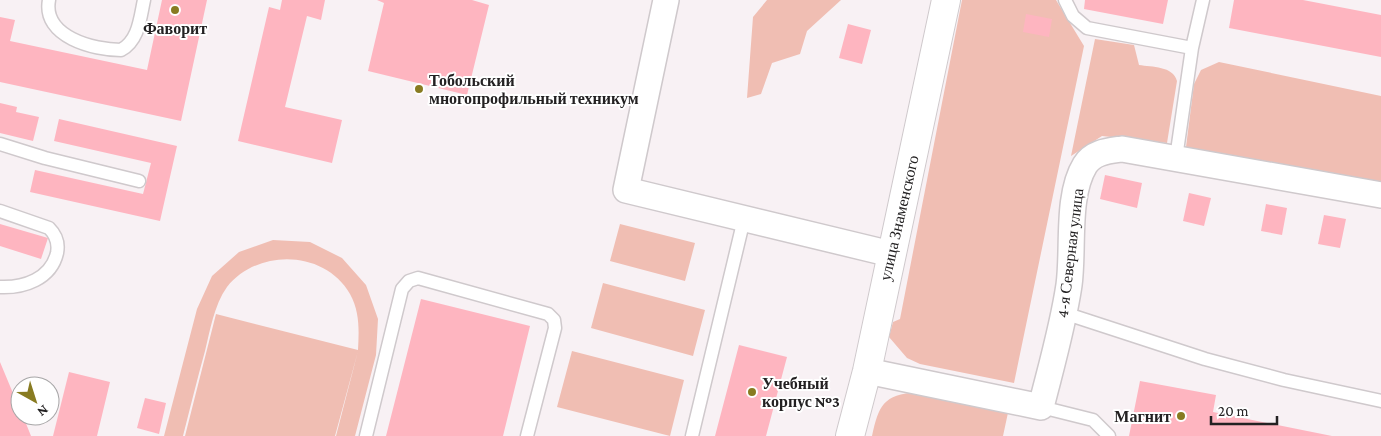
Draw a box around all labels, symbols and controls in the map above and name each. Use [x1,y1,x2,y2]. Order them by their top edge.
marker: Фаворит [169,4,181,16]
place label: Фаворит [143,20,207,38]
place label: Тобольский многопрофильный техникум [429,72,639,108]
marker: Тобольский многопрофильный техникум [413,83,425,95]
street label: улица Знаменского [876,154,923,283]
street label: 4-я Северная улица [1054,187,1087,319]
place label: Учебный корпус №3 [762,375,840,411]
north arrow [10,376,60,426]
marker: Учебный корпус №3 [746,386,758,398]
scale bar [1211,394,1277,426]
text: N [34,402,52,421]
text: 20 m [1218,403,1249,419]
place label: Магнит [1114,408,1171,425]
marker: Магнит [1175,410,1187,422]

